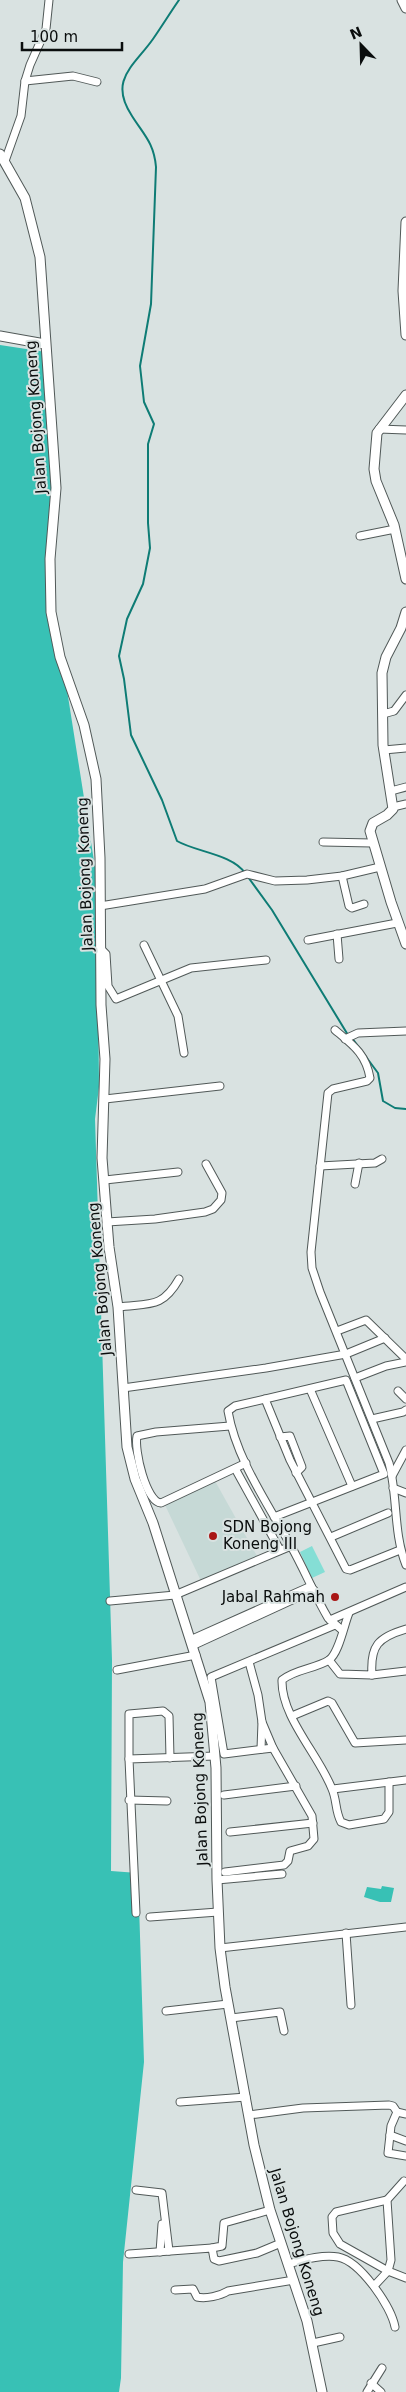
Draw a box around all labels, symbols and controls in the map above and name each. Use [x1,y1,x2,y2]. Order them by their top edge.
scale bar [22,20,122,52]
north arrow [336,20,386,70]
text: N [347,23,364,43]
text: 100 m [30,28,78,46]
street label: Jalan Bojong Koneng [22,340,50,495]
street label: Jalan Bojong Koneng [73,797,97,952]
street label: Jalan Bojong Koneng [84,1202,116,1357]
place label: SDN Bojong Koneng III [223,1518,312,1553]
marker: SDN Bojong Koneng III [207,1530,219,1542]
place label: Jabal Rahmah [221,1588,325,1606]
marker: Jabal Rahmah [329,1591,341,1603]
street label: Jalan Bojong Koneng [188,1712,212,1867]
street label: Jalan Bojong Koneng [266,2165,328,2318]

